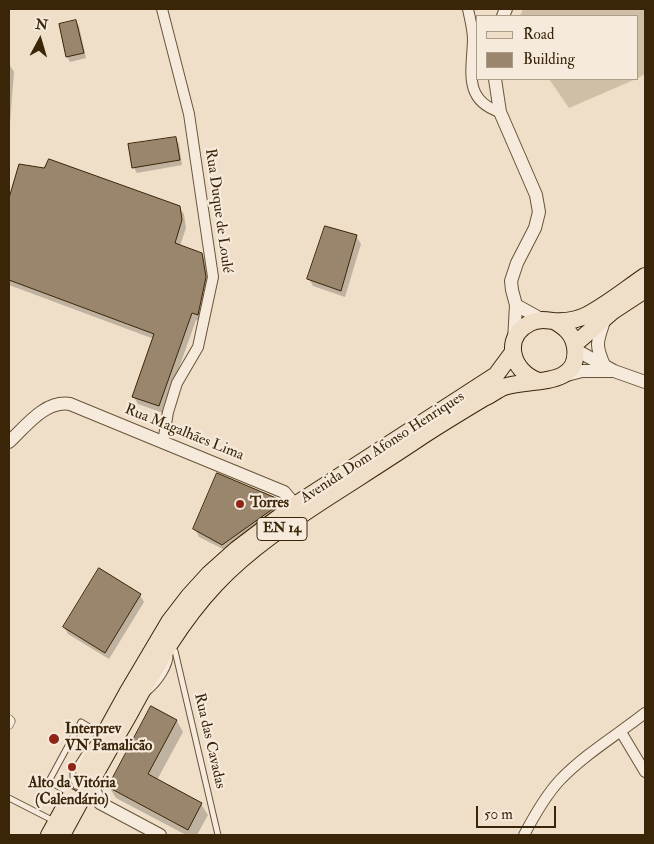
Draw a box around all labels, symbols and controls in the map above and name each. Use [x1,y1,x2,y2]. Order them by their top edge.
north arrow [15,15,65,65]
text: N [34,15,49,34]
legend [477,15,639,80]
text: Road [523,25,554,44]
text: Building [523,50,575,69]
street label: Rua Duque de Loulé [200,148,236,274]
street label: Avenida Dom Afonso Henriques [298,388,468,508]
street label: Rua Magalhães Lima [122,401,246,465]
place label: Torres [250,495,289,513]
marker: Torres [234,498,246,510]
road number: EN 14 [257,518,307,540]
street label: Rua das Cavadas [189,691,229,791]
place label: Interprev VN Famalicão [65,721,152,756]
marker: Interprev VN Famalicão [47,732,61,746]
marker: Alto da Vitória (Calendário) [66,761,78,773]
place label: Alto da Vitória (Calendário) [28,775,116,810]
scale bar [479,796,559,828]
text: 50 m [484,805,513,824]

